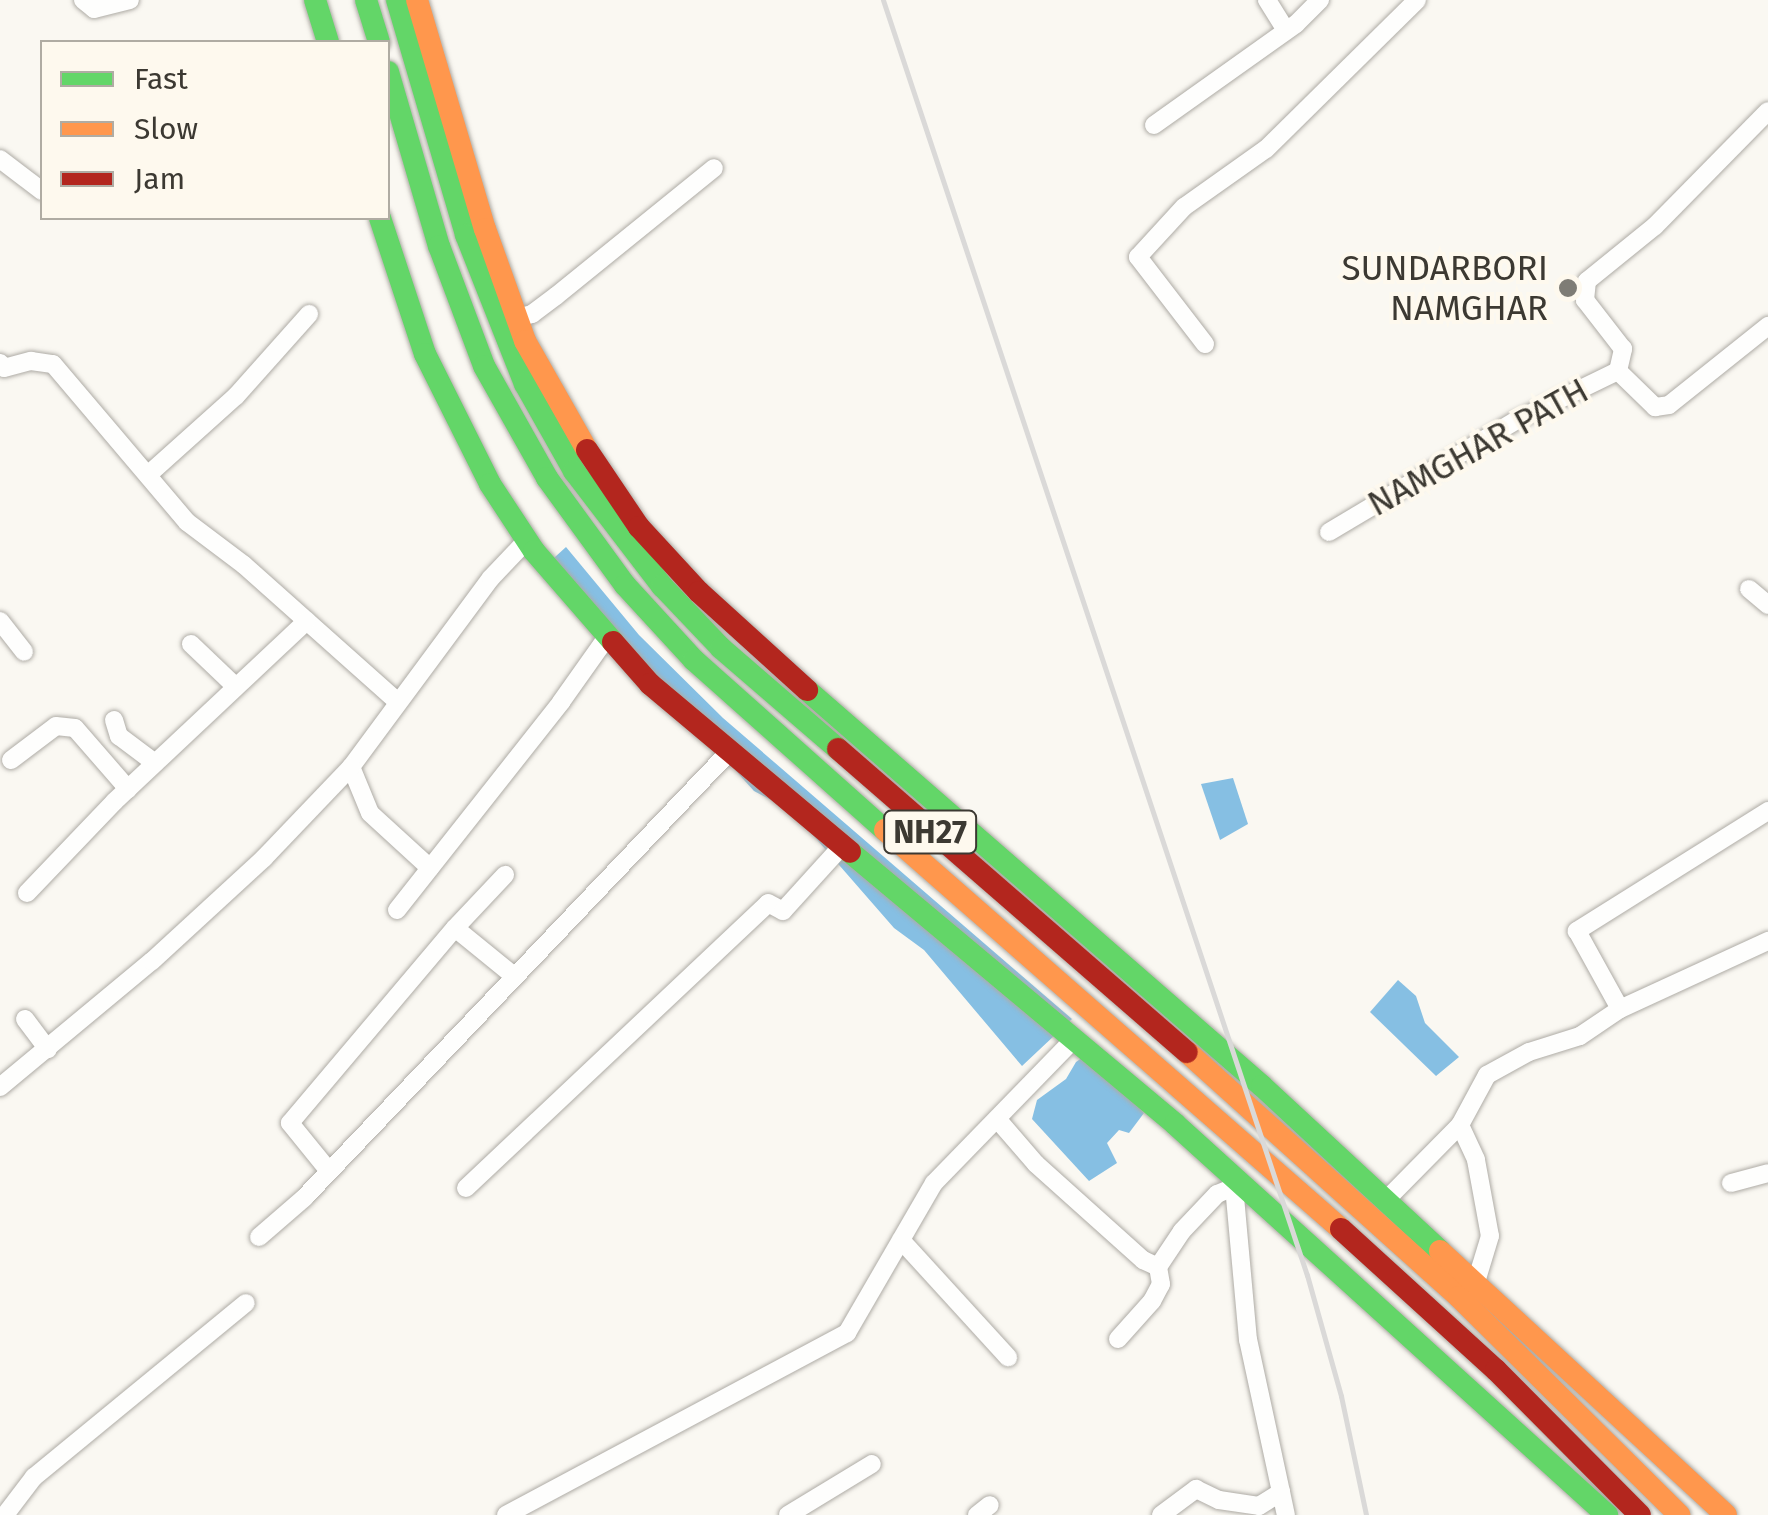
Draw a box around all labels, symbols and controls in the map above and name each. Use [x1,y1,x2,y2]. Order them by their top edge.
legend [40,40,390,220]
text: Fast [134,61,188,97]
text: Slow [134,111,198,147]
text: Jam [134,161,185,197]
place label: SUNDARBORI NAMGHAR [1341,247,1548,329]
marker: SUNDARBORI NAMGHAR [1557,277,1579,299]
street label: NAMGHAR PATH [1360,369,1596,525]
road number: NH27 [882,805,978,859]

